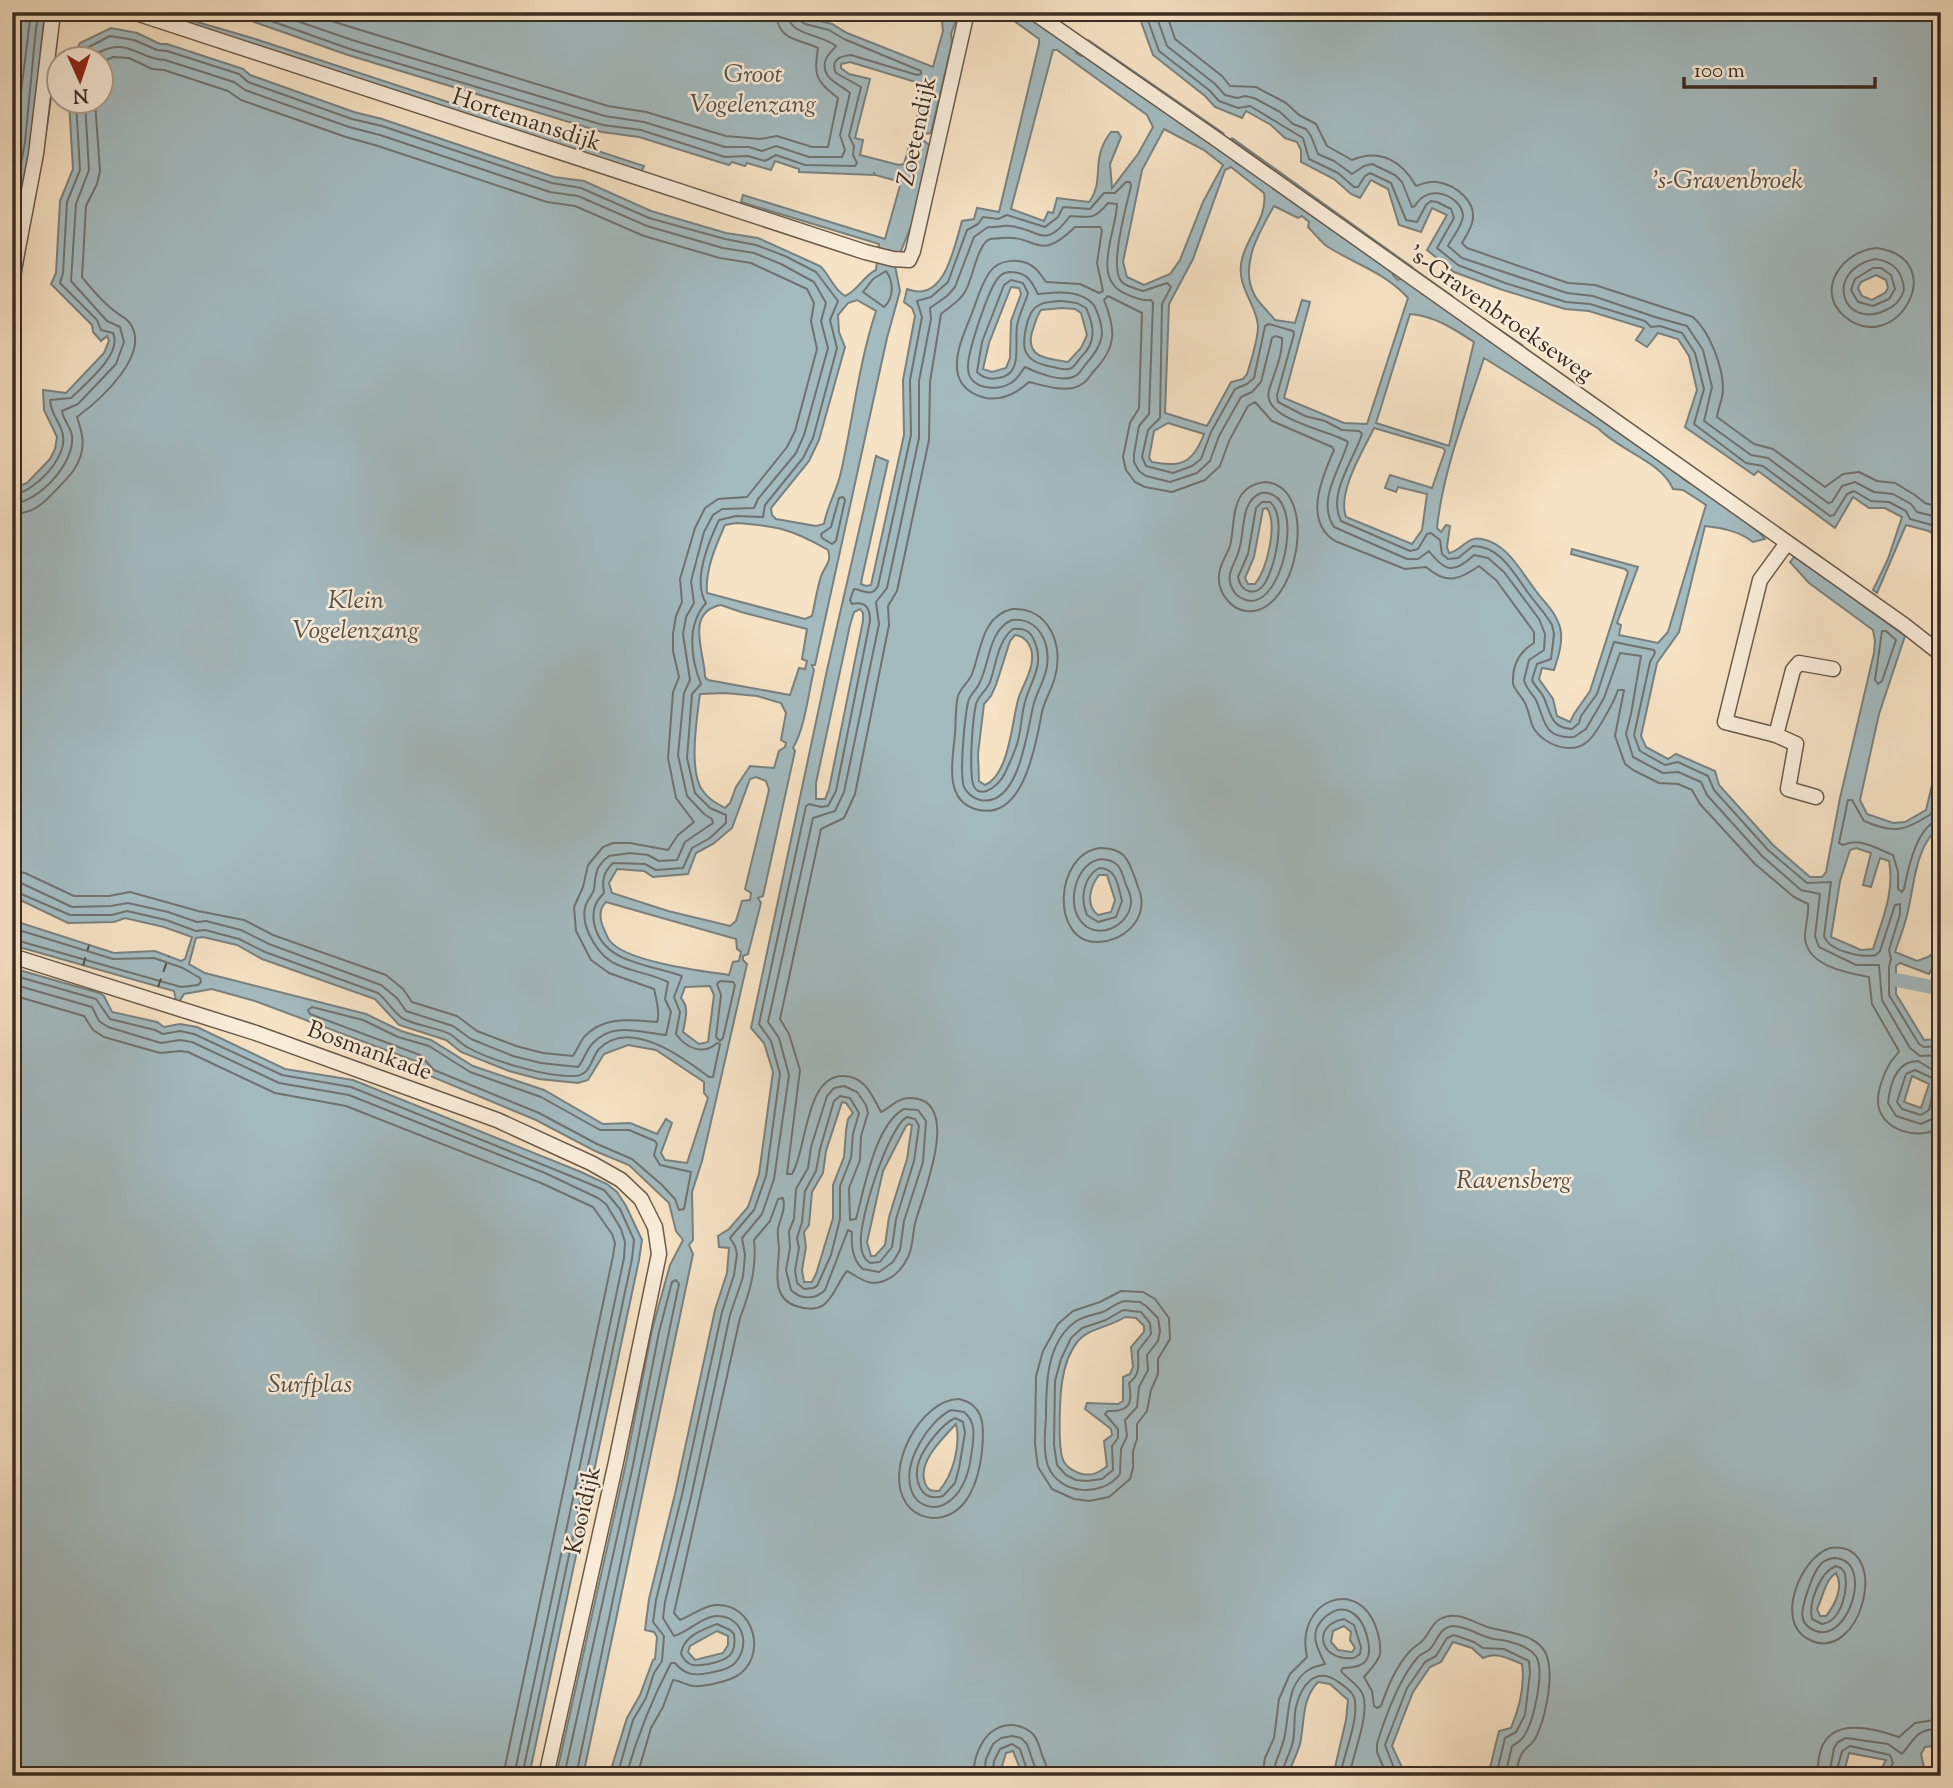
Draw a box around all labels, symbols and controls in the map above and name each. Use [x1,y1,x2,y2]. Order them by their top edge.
north arrow [46,46,116,116]
scale bar [1684,46,1874,90]
water label: Groot Vogelenzang [689,57,817,124]
text: 100 m [1694,57,1745,87]
street label: Zoetendijk [890,74,946,189]
text: N [72,81,89,108]
street label: Hortemansdijk [447,81,605,161]
water label: 's-Gravenbroek [1653,163,1803,200]
street label: 's-Gravenbroekseweg [1400,238,1600,392]
water label: Klein Vogelenzang [292,583,420,650]
street label: Bosmankade [302,1013,437,1090]
water label: Ravensberg [1456,1163,1572,1200]
water label: Surfplas [268,1367,352,1404]
street label: Kooidijk [557,1463,611,1558]

